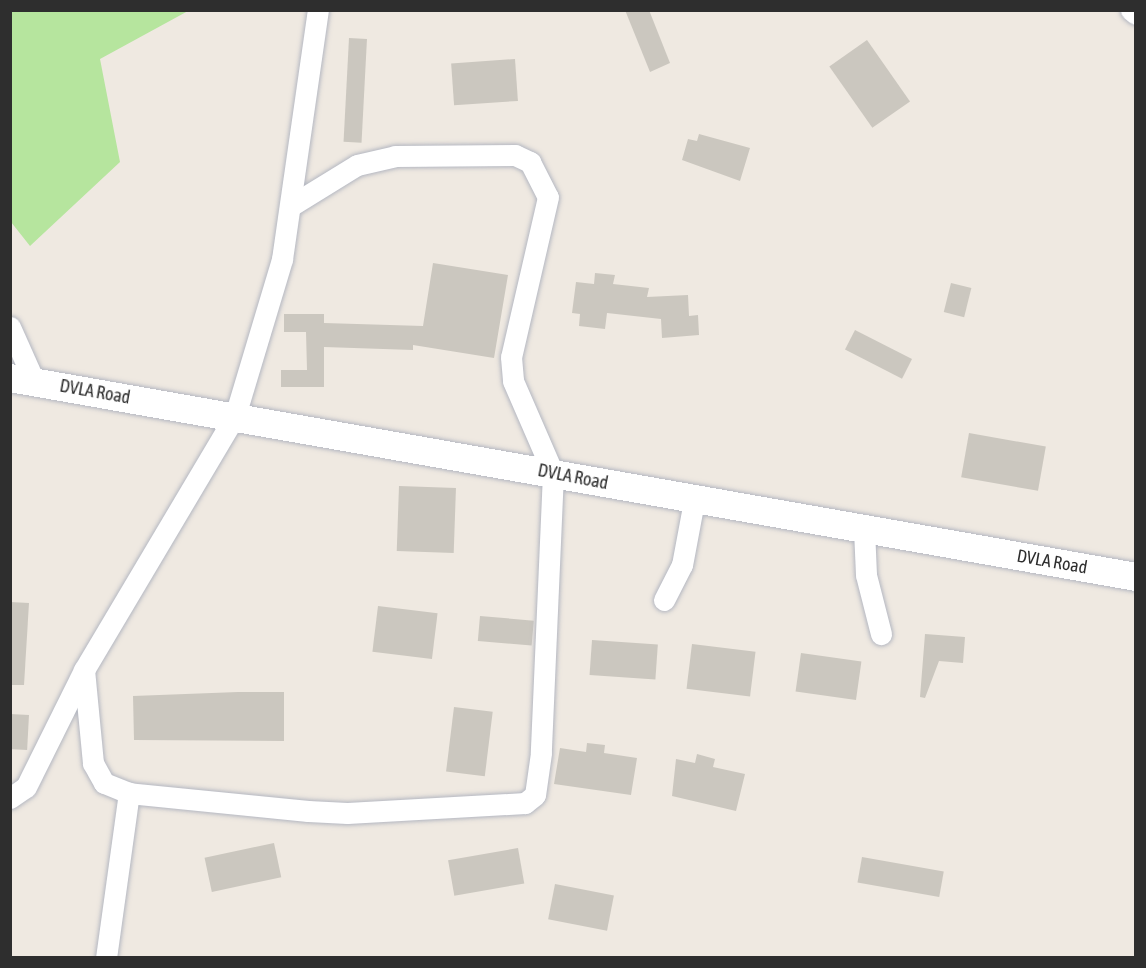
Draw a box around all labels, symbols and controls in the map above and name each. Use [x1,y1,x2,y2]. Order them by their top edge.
street label: DVLA Road [58,375,132,409]
street label: DVLA Road [536,460,610,494]
street label: DVLA Road [1015,545,1089,579]

